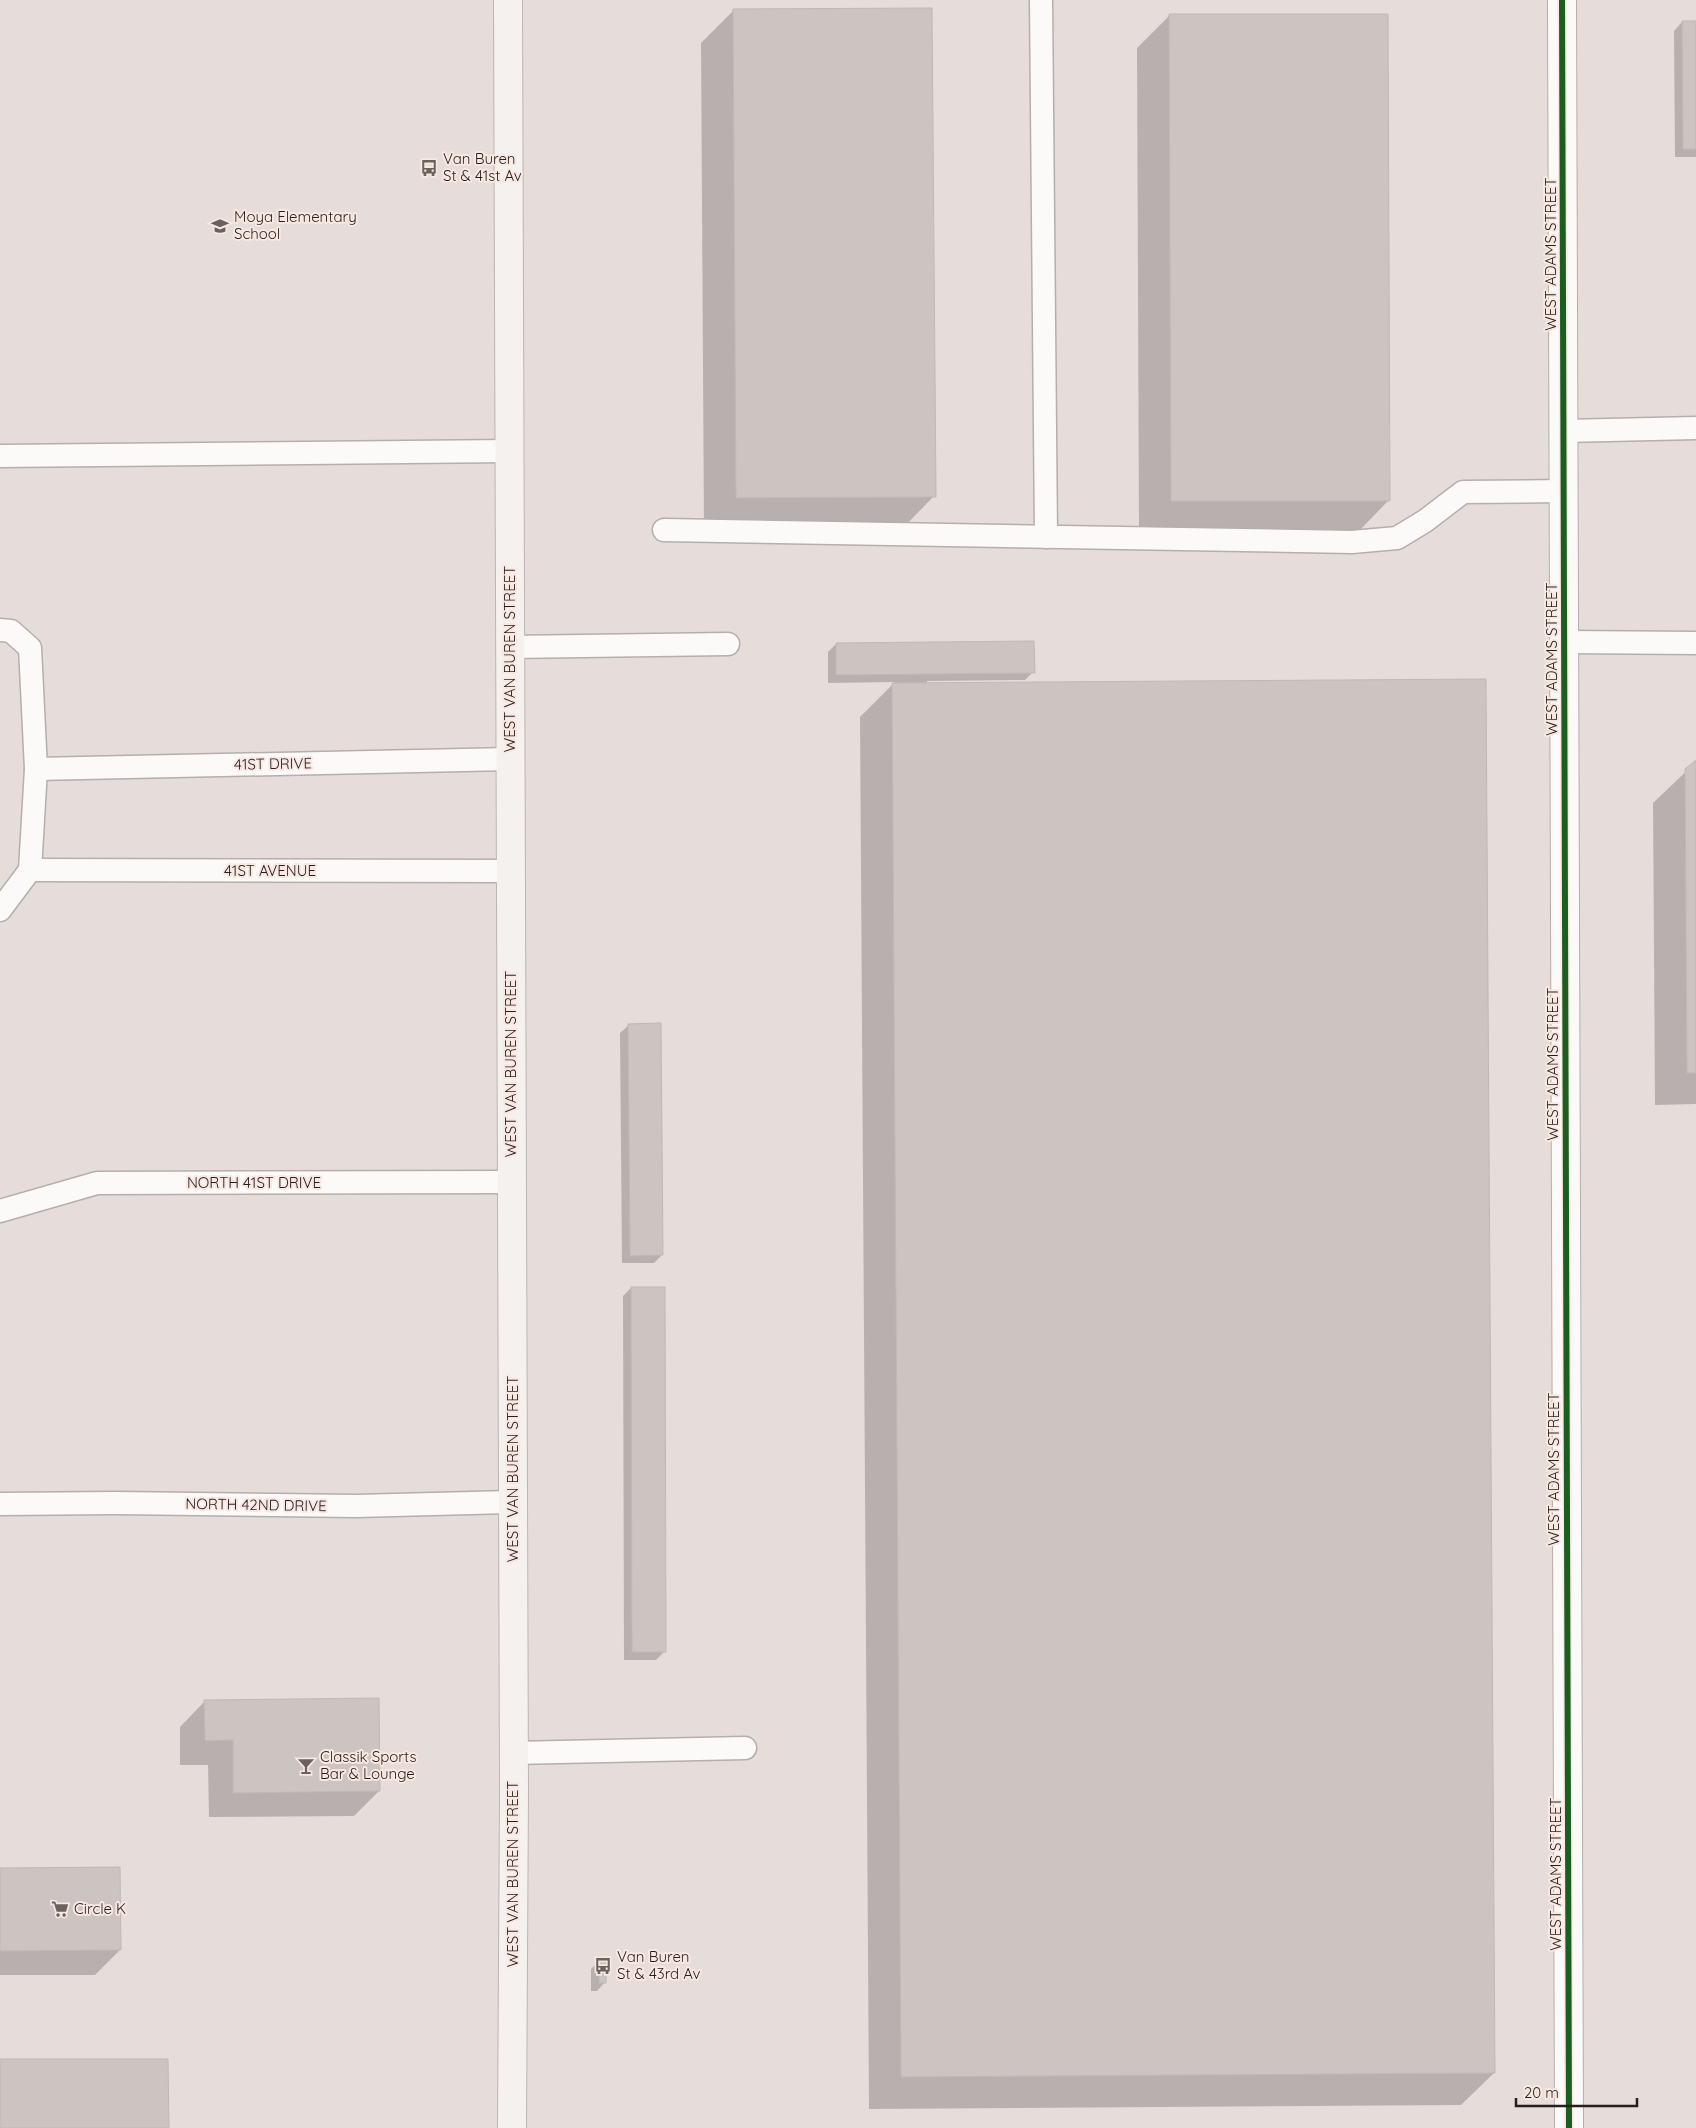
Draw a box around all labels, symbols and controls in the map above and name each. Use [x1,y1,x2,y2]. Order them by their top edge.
place label: Van Buren St & 41st Av [443,149,522,185]
bus stop icon: Van Buren St & 41st Av [419,158,439,178]
street label: WEST ADAMS STREET [1541,177,1560,331]
place label: Moya Elementary School [234,207,357,243]
school or university icon: Moya Elementary School [210,216,230,236]
street label: WEST VAN BUREN STREET [500,566,519,752]
street label: WEST ADAMS STREET [1542,582,1561,736]
street label: 41ST DRIVE [234,753,312,774]
street label: 41ST AVENUE [224,861,316,880]
street label: WEST VAN BUREN STREET [501,971,520,1157]
street label: WEST ADAMS STREET [1543,987,1562,1141]
street label: NORTH 41ST DRIVE [187,1173,321,1192]
street label: WEST VAN BUREN STREET [503,1376,522,1562]
street label: WEST ADAMS STREET [1544,1392,1563,1546]
street label: NORTH 42ND DRIVE [185,1494,327,1515]
place label: Classik Sports Bar & Lounge [320,1747,417,1783]
bar icon: Classik Sports Bar & Lounge [296,1756,316,1776]
street label: WEST VAN BUREN STREET [503,1781,522,1967]
street label: WEST ADAMS STREET [1546,1797,1565,1951]
supermarket icon: Circle K [50,1899,70,1919]
place label: Circle K [74,1899,126,1918]
place label: Van Buren St & 43rd Av [617,1947,701,1983]
bus stop icon: Van Buren St & 43rd Av [593,1956,613,1976]
scale bar [1516,2076,1637,2108]
text: 20 m [1524,2083,1559,2102]

